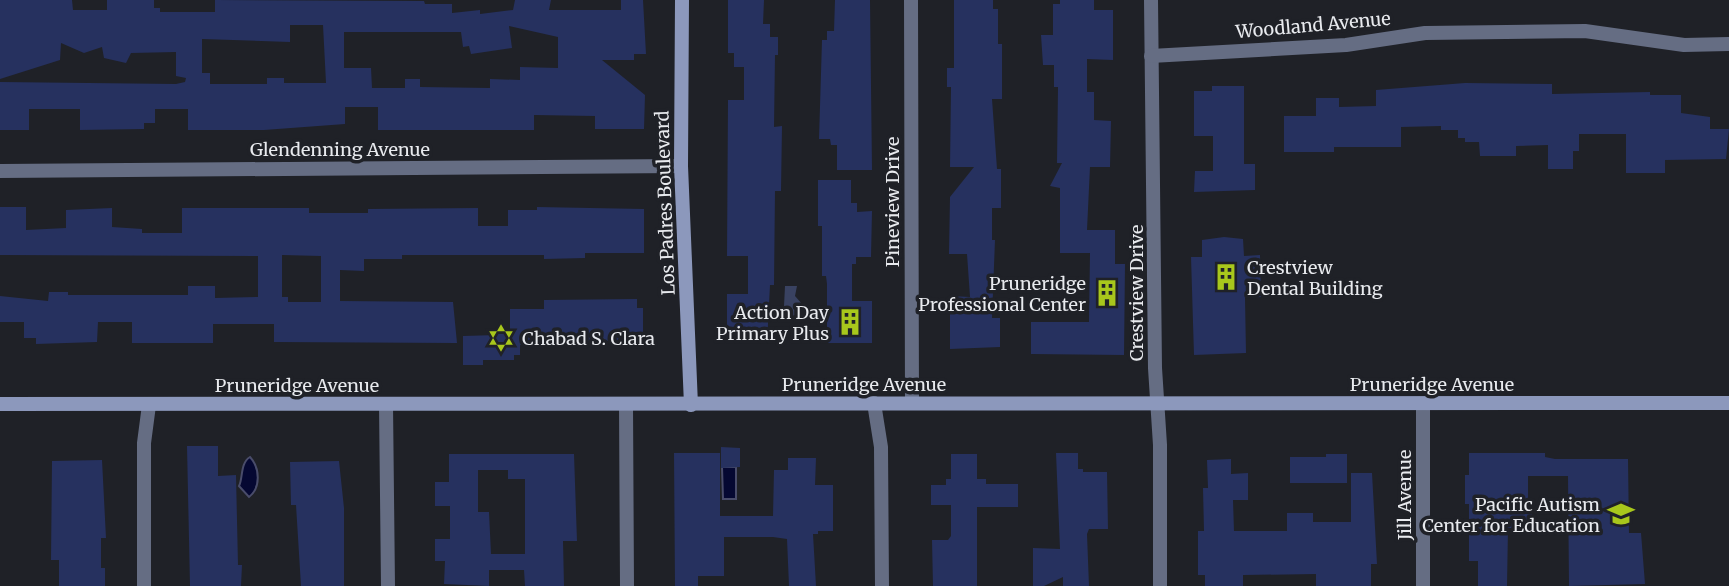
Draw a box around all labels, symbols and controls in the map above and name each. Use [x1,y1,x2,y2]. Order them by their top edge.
street label: Woodland Avenue [1234,7,1391,43]
street label: Los Padres Boulevard [650,110,680,296]
street label: Pineview Drive [881,137,904,267]
street label: Glendenning Avenue [250,138,430,161]
street label: Crestview Drive [1125,225,1148,361]
place label: Crestview Dental Building [1247,256,1383,300]
building icon: Crestview Dental Building [1211,262,1241,292]
place label: Pruneridge Professional Center [918,272,1086,316]
building icon: Pruneridge Professional Center [1092,278,1122,308]
place label: Action Day Primary Plus [716,301,830,345]
building icon: Action Day Primary Plus [835,307,865,337]
synagogue icon: Chabad S. Clara [486,323,516,353]
place label: Chabad S. Clara [522,327,655,350]
street label: Pruneridge Avenue [782,373,946,396]
street label: Pruneridge Avenue [1350,373,1514,396]
street label: Pruneridge Avenue [215,374,379,397]
street label: Jill Avenue [1393,450,1416,541]
place label: Pacific Autism Center for Education [1422,493,1600,537]
school or university icon: Pacific Autism Center for Education [1606,499,1636,529]

